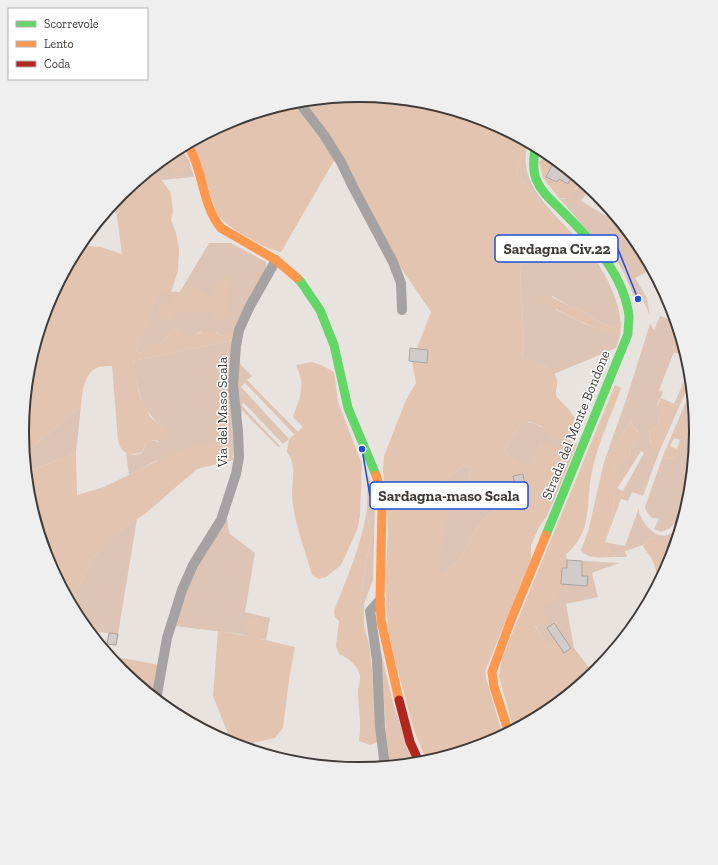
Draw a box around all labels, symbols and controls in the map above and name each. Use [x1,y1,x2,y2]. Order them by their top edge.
legend [8,8,148,80]
text: Scorrevole [44,17,99,31]
text: Lento [44,37,74,51]
text: Coda [44,57,70,71]
callout: Sardagna Civ.22 [495,235,618,262]
text: Sardagna Civ.22 [503,240,611,258]
street label: Strada del Monte Bondone [538,348,614,502]
street label: Via del Maso Scala [214,357,231,468]
callout: Sardagna-maso Scala [370,482,528,509]
text: Sardagna-maso Scala [378,487,520,505]

